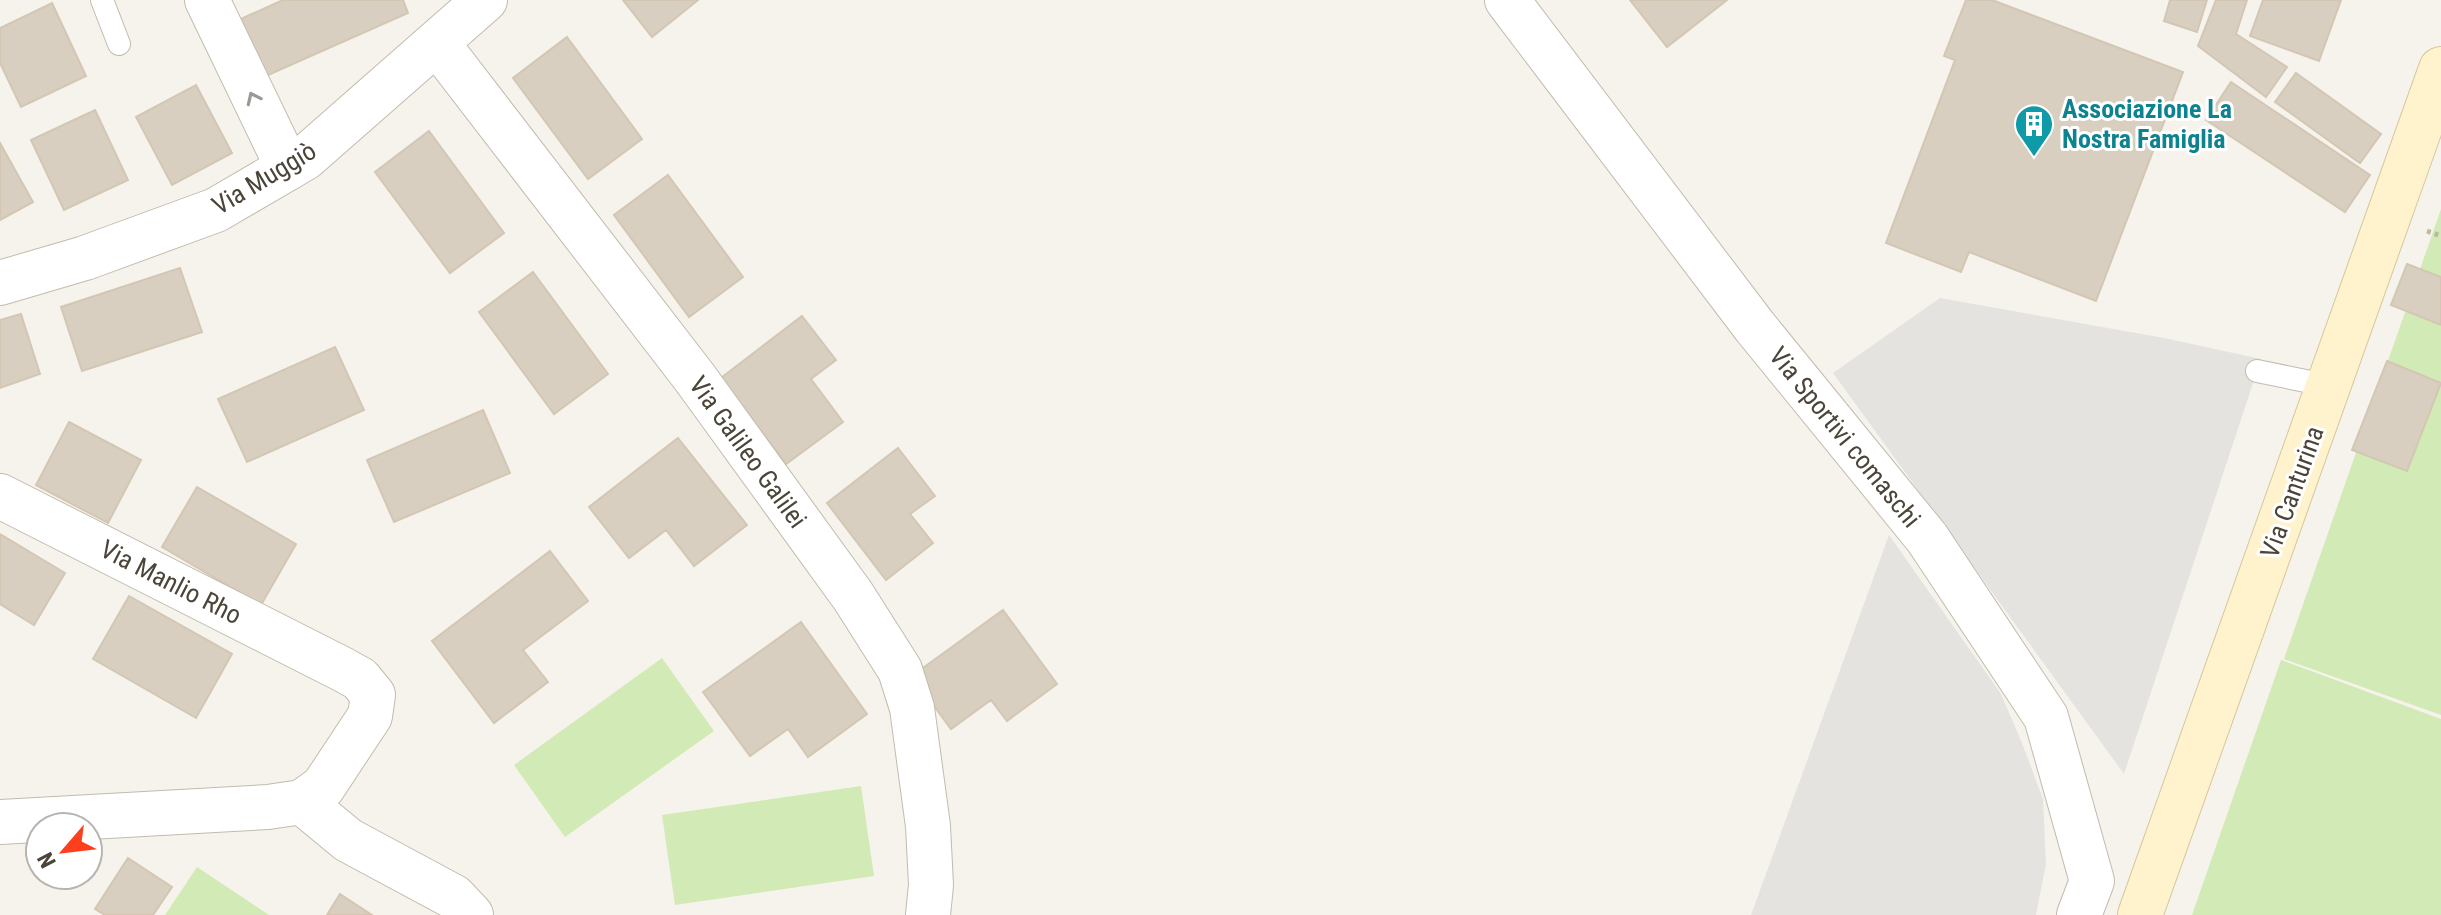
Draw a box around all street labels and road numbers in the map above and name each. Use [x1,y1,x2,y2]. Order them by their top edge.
street label: Via Muggiò [207,135,321,221]
street label: Via Sportivi comaschi [1763,341,1927,533]
street label: Via Galileo Galilei [683,370,813,534]
street label: Via Canturina [2254,422,2330,562]
street label: Via Manlio Rho [96,534,246,630]

